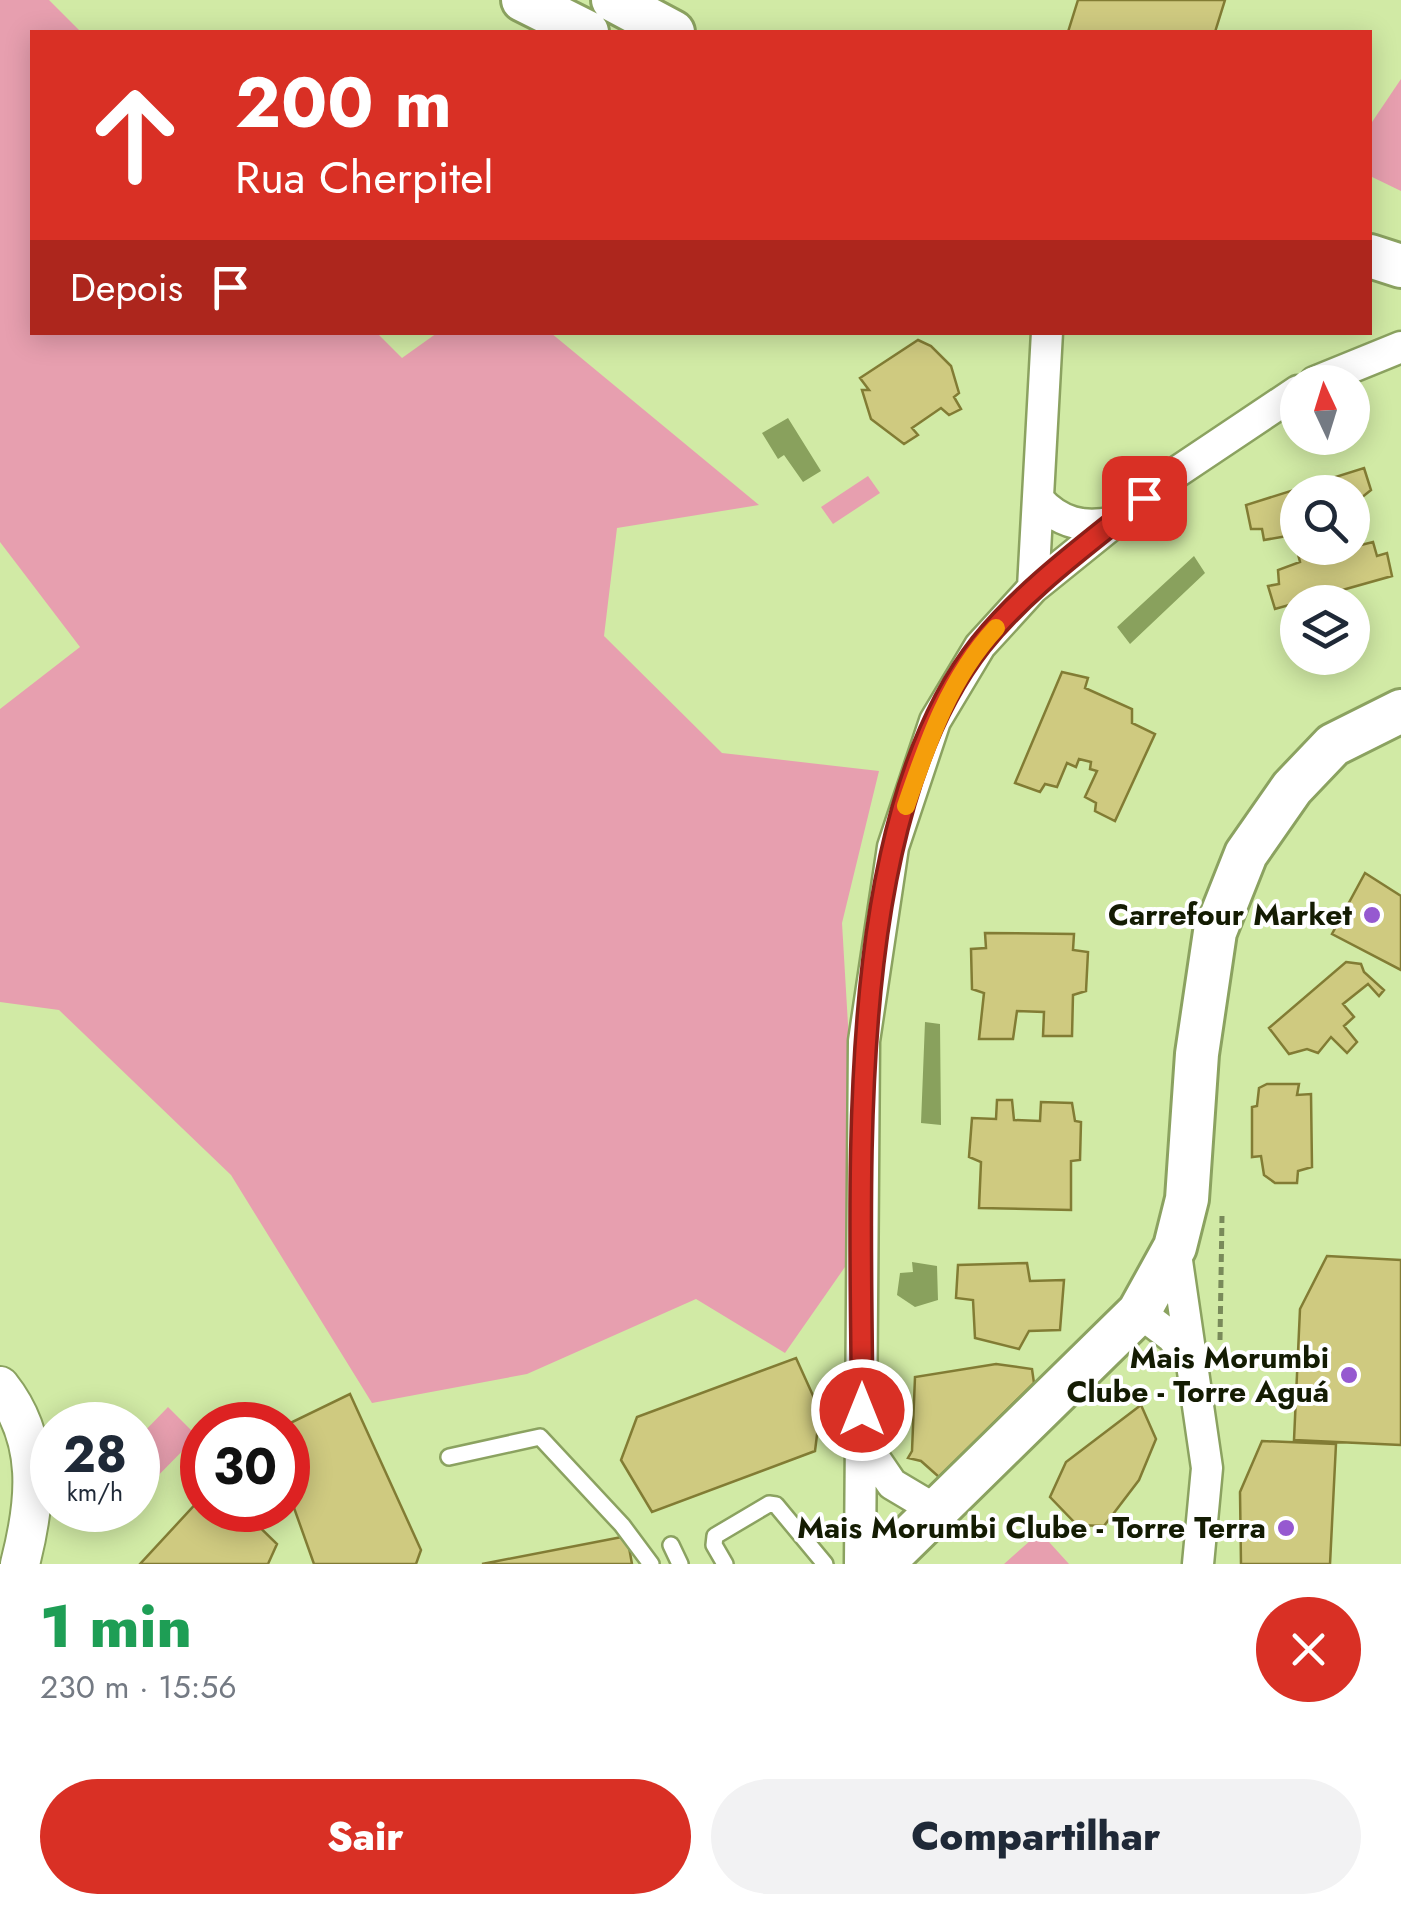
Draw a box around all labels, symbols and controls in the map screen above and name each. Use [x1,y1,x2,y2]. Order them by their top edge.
text: 200 m [235,52,452,153]
icon: ahead [70,70,200,200]
text: Rua Cherpitel [235,145,494,210]
text: Depois [70,260,183,315]
icon: arrive [203,260,258,315]
north arrow [1280,365,1370,455]
map controls [1280,365,1370,675]
pin [1102,456,1187,541]
icon: arrive [1117,471,1172,526]
button: search [1280,475,1370,565]
button: layers [1280,585,1370,675]
place label: Carrefour Market [1108,893,1352,936]
marker: Carrefour Market [1361,904,1383,926]
place label: Mais Morumbi Clube - Torre Aguá [1066,1336,1329,1413]
position arrow [810,1358,914,1462]
marker: Mais Morumbi Clube - Torre Aguá [1338,1364,1360,1386]
speed limit sign: 30 [180,1402,310,1532]
text: 28 [63,1418,127,1491]
text: km/h [67,1474,123,1510]
place label: Mais Morumbi Clube - Torre Terra [797,1506,1266,1549]
marker: Mais Morumbi Clube - Torre Terra [1275,1517,1297,1539]
text: 1 min [40,1583,192,1670]
button: close [1256,1597,1361,1702]
text: 230 m · 15:56 [40,1664,237,1710]
button: Sair [40,1779,691,1894]
button: Compartilhar [711,1779,1361,1894]

